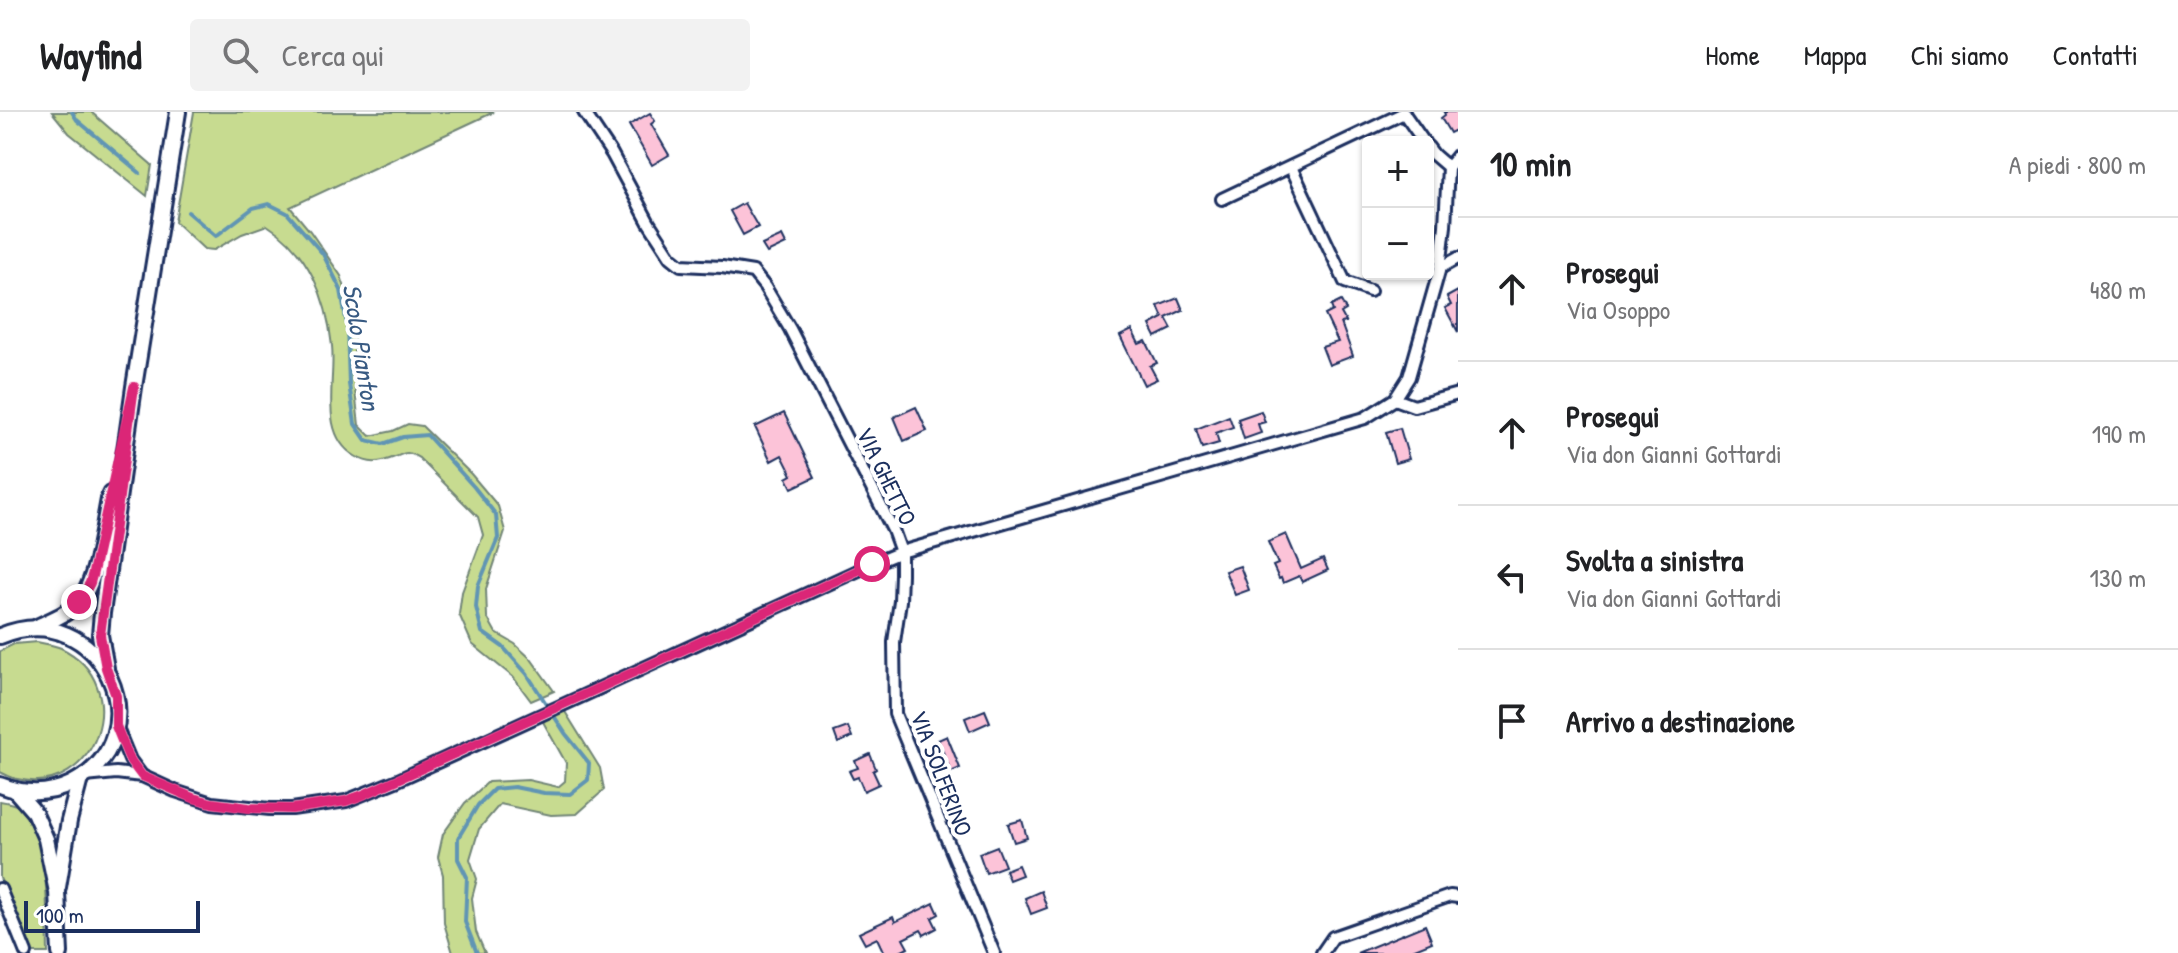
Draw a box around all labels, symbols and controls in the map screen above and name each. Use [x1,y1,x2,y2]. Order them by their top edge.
search box [190,19,750,91]
text: Wayfind [40,29,142,81]
icon: search [218,33,262,77]
text: Cerca qui [282,35,384,75]
text: Home [1705,36,1760,74]
text: Mappa [1804,36,1866,74]
text: Chi siamo [1910,36,2009,74]
text: Contatti [2053,36,2138,74]
map controls [1362,136,1434,280]
button: + [1362,136,1434,208]
text: 10 min [1490,141,1572,187]
text: A piedi · 800 m [2009,147,2146,182]
button: − [1362,208,1434,280]
text: Prosegui [1566,252,1660,292]
icon: ahead [1490,267,1534,311]
text: 480 m [2090,272,2146,307]
water label: Scolo Pianton [335,281,390,415]
text: Via Osoppo [1566,292,1670,327]
text: Prosegui [1566,396,1660,436]
icon: ahead [1490,411,1534,455]
text: 190 m [2092,416,2146,451]
street label: VIA GHETTO [849,422,925,530]
text: Via don Gianni Gottardi [1566,436,1782,471]
text: Svolta a sinistra [1566,540,1743,580]
route start [854,546,890,582]
icon: left [1490,555,1534,599]
text: 130 m [2090,560,2146,595]
text: Via don Gianni Gottardi [1566,580,1782,615]
route end [61,584,97,620]
icon: arrive [1490,699,1534,743]
text: Arrivo a destinazione [1566,701,1795,741]
street label: VIA SOLFERINO [903,706,981,840]
scale bar [24,897,200,933]
text: 100 m [36,900,84,930]

